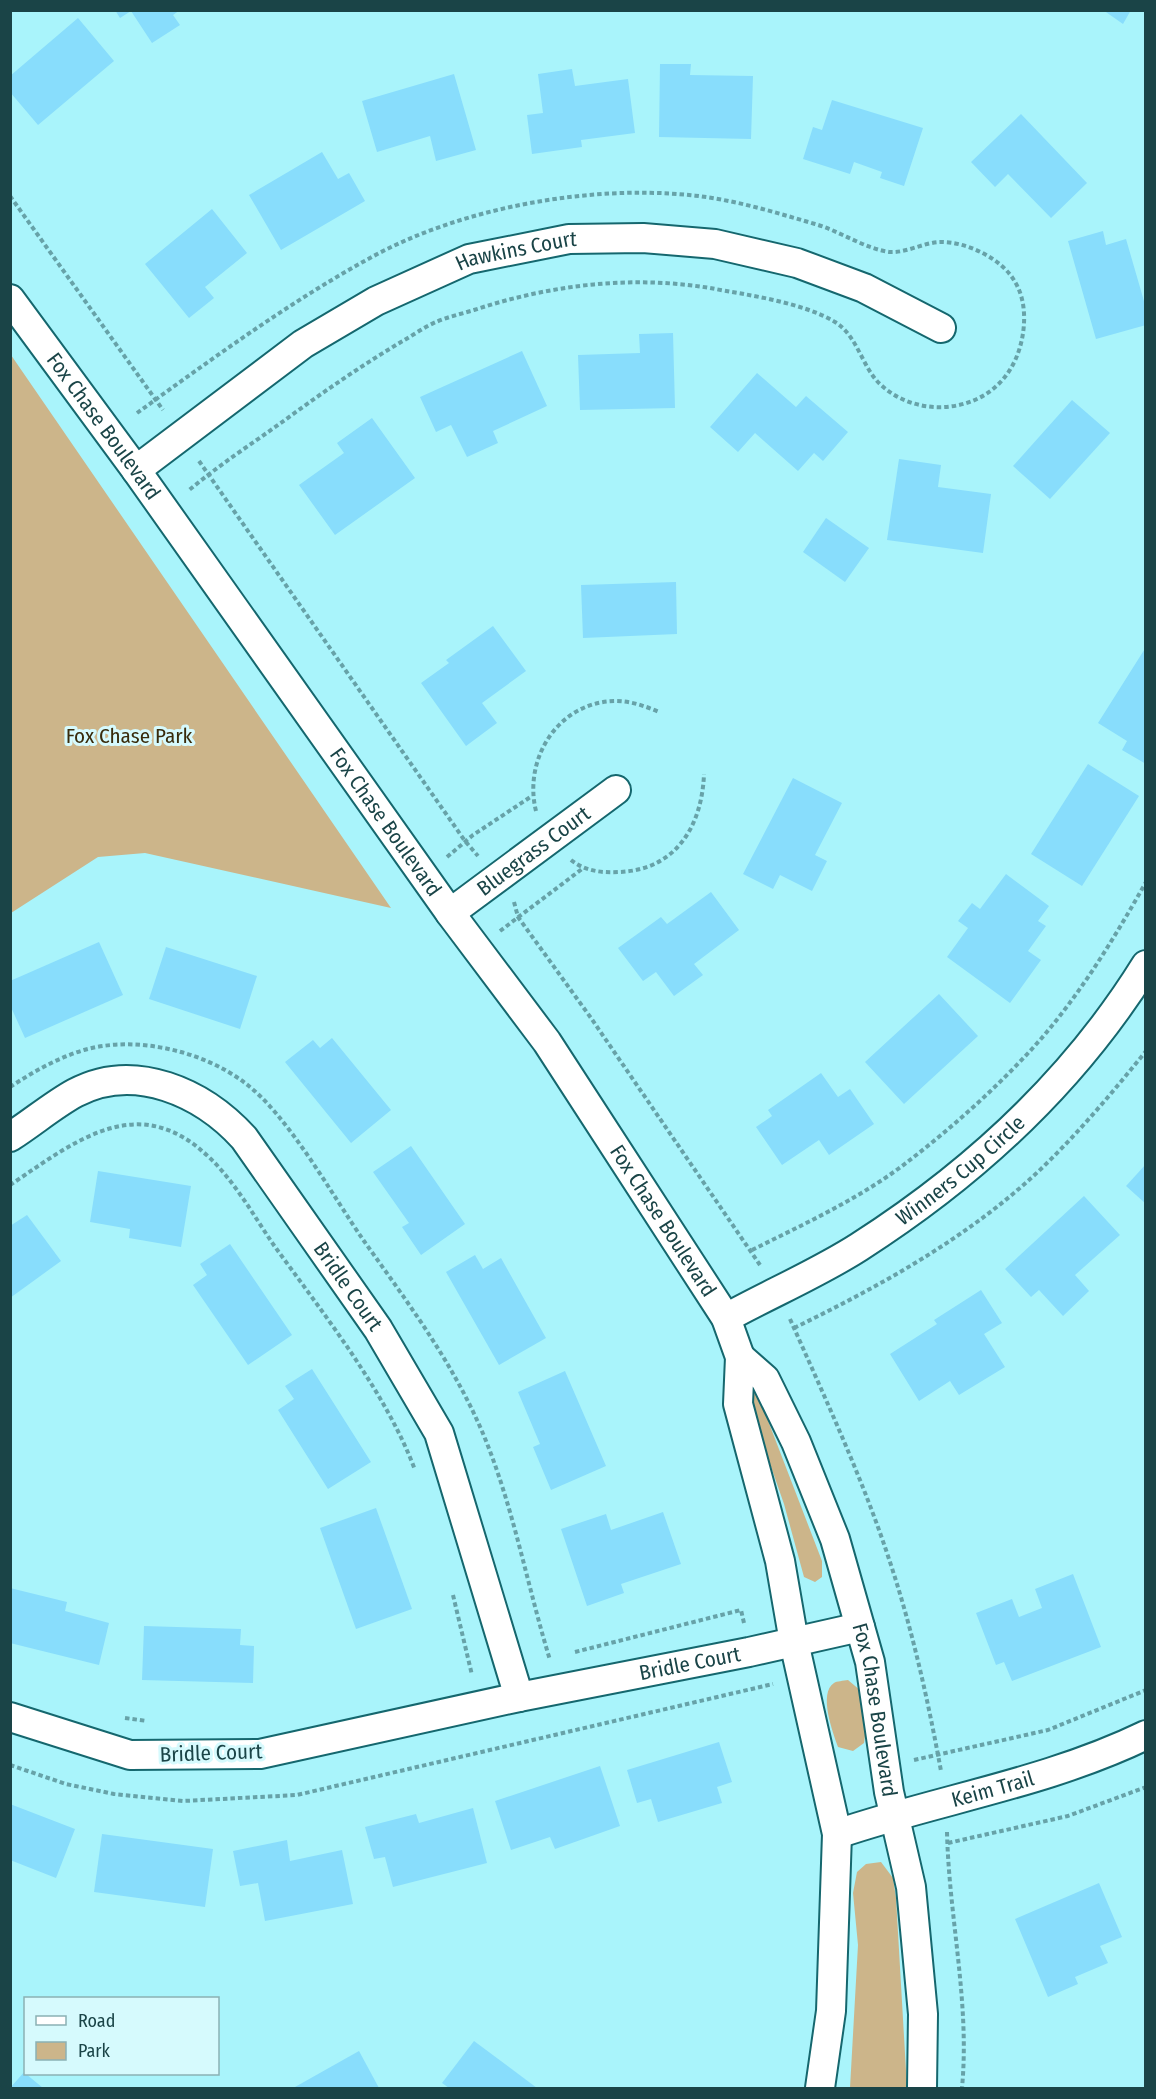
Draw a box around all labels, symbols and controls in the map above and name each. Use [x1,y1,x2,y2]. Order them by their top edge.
street label: Hawkins Court [451,226,577,276]
street label: Fox Chase Boulevard [41,348,166,505]
park label: Fox Chase Park [66,723,193,749]
street label: Fox Chase Boulevard [324,743,447,901]
street label: Bluegrass Court [472,801,595,902]
street label: Winners Cup Circle [891,1110,1030,1231]
street label: Fox Chase Boulevard [604,1140,722,1302]
street label: Bridle Court [308,1237,388,1336]
street label: Fox Chase Boulevard [847,1620,903,1799]
street label: Bridle Court [637,1641,743,1686]
street label: Bridle Court [159,1738,263,1768]
street label: Keim Trail [949,1765,1038,1813]
legend [24,1997,219,2075]
text: Road [78,2010,115,2032]
text: Park [78,2040,111,2062]

